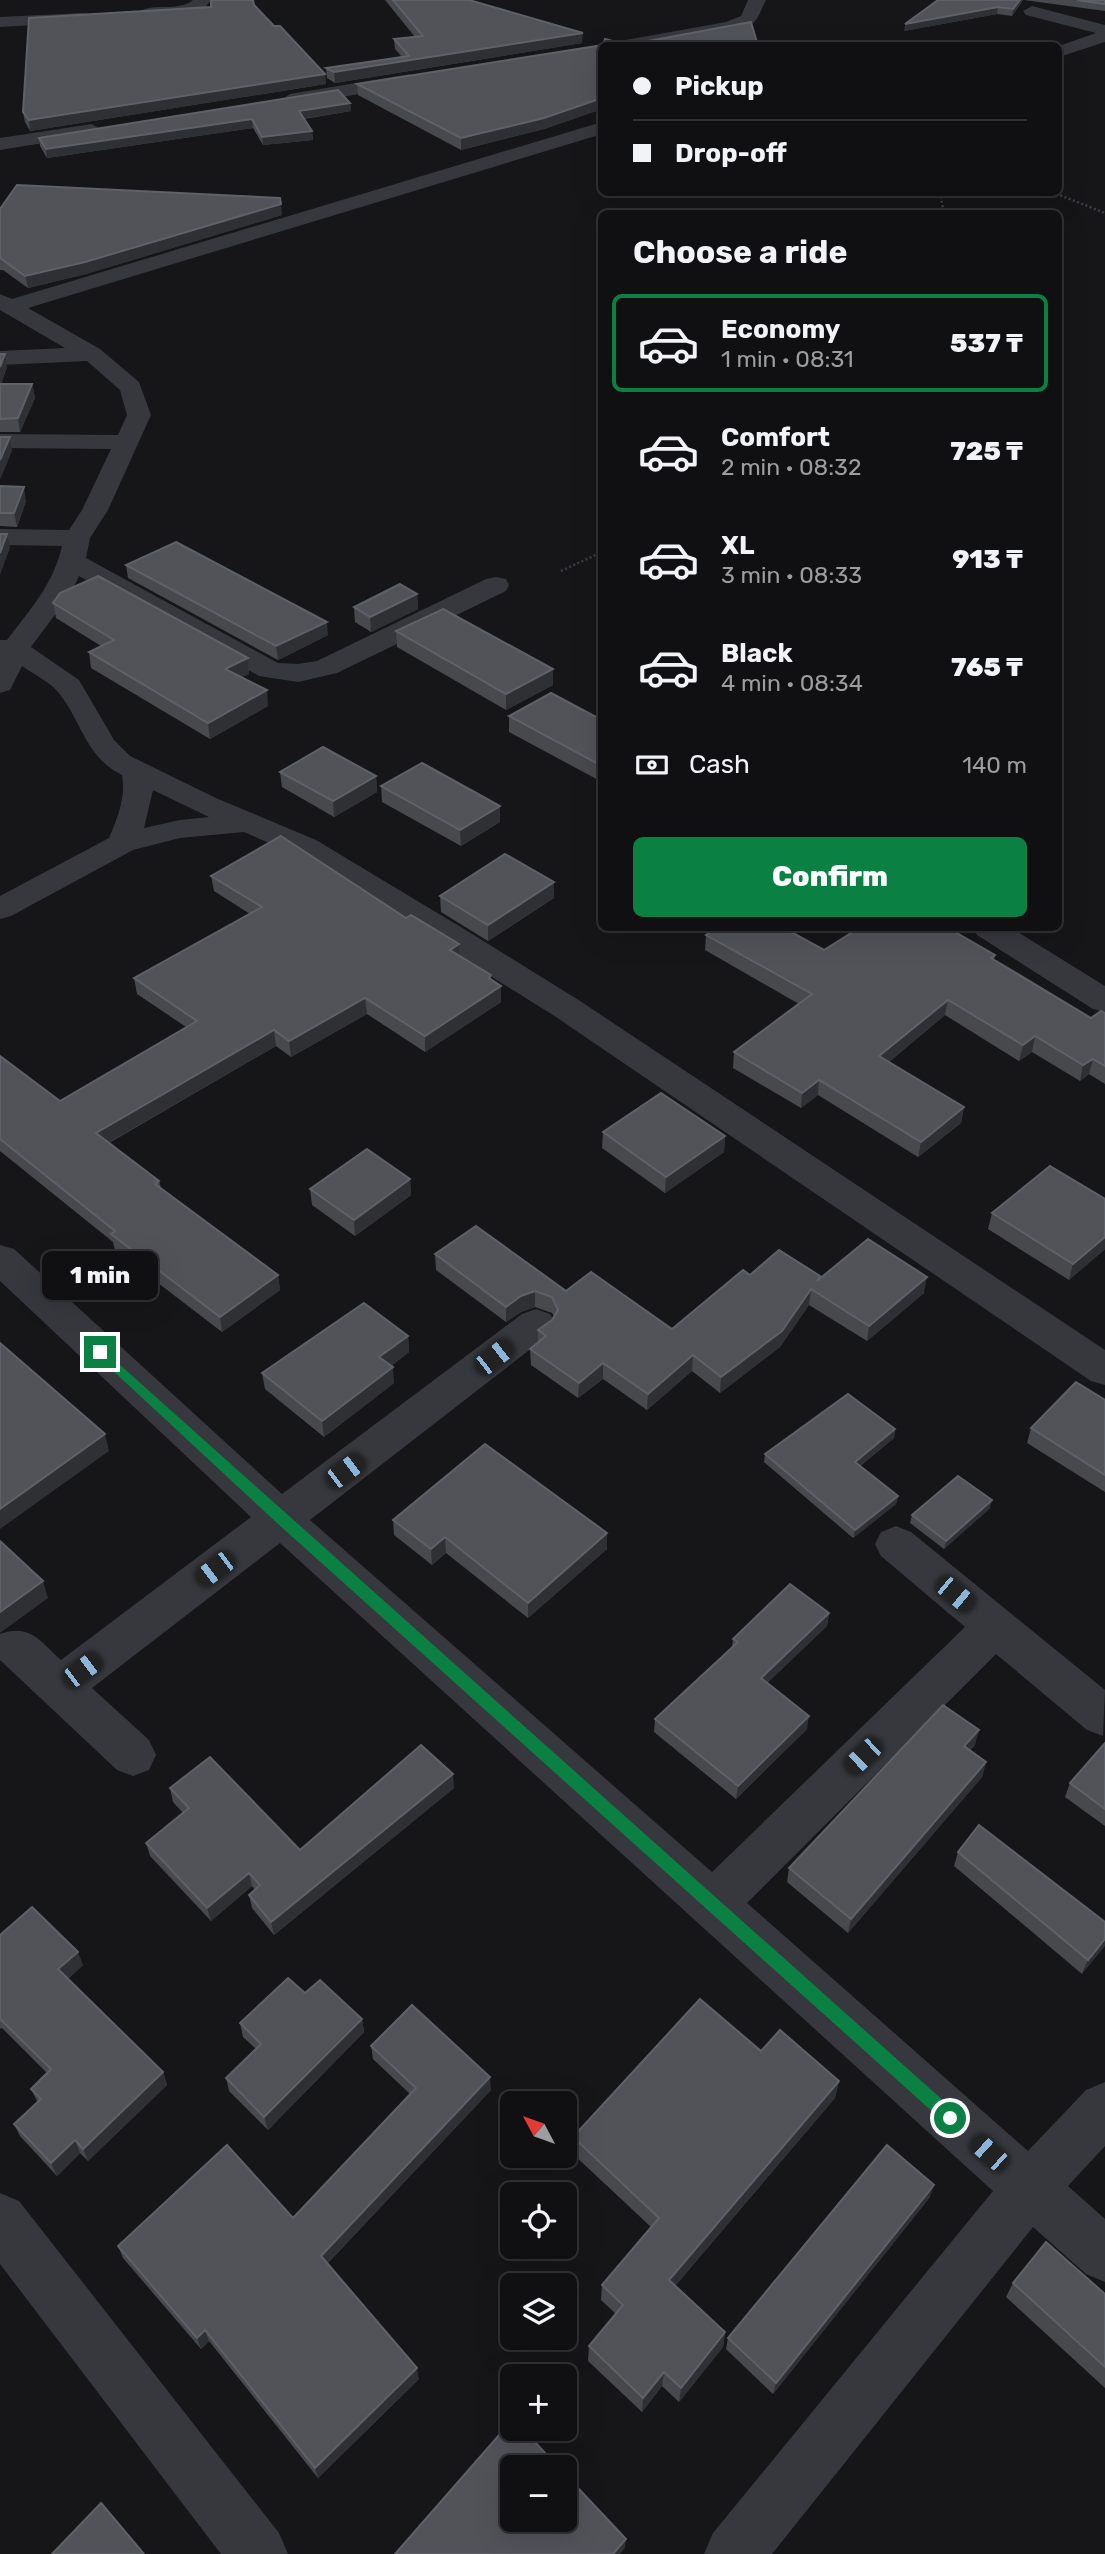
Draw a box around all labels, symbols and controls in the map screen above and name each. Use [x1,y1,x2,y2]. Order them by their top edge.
text: Pickup [675,71,764,102]
text: Drop-off [675,138,787,169]
text: Choose a ride [633,233,847,271]
icon: car [637,312,700,375]
text: Economy [721,314,840,345]
text: 537 ₸ [950,328,1023,359]
text: 1 min · 08:31 [721,345,854,373]
icon: car [637,420,700,483]
text: Comfort [721,422,830,453]
text: 725 ₸ [950,436,1023,467]
text: 2 min · 08:32 [721,453,861,481]
icon: car [637,528,700,591]
text: XL [721,530,754,561]
text: 913 ₸ [952,544,1023,575]
text: 3 min · 08:33 [721,561,862,589]
icon: car [637,636,700,699]
text: Black [721,638,793,669]
text: 765 ₸ [951,652,1023,683]
text: 4 min · 08:34 [721,669,863,697]
icon: cash [633,746,671,784]
text: Cash [689,749,750,780]
text: 140 m [962,751,1027,779]
button: Confirm [633,837,1027,917]
callout: 1 min [42,1250,158,1300]
text: 1 min [70,1261,130,1289]
route end [84,1336,116,1368]
car [471,1336,518,1378]
car [322,1450,369,1492]
car [192,1548,239,1590]
car [933,1572,978,1616]
car [59,1649,106,1691]
car [841,1734,886,1778]
north arrow [500,2091,578,2168]
map controls [500,2091,577,2532]
route start [934,2102,966,2134]
car [967,2131,1012,2175]
button: locate [500,2182,577,2259]
button: layers [500,2273,577,2350]
button: + [500,2364,577,2441]
button: − [500,2455,577,2532]

